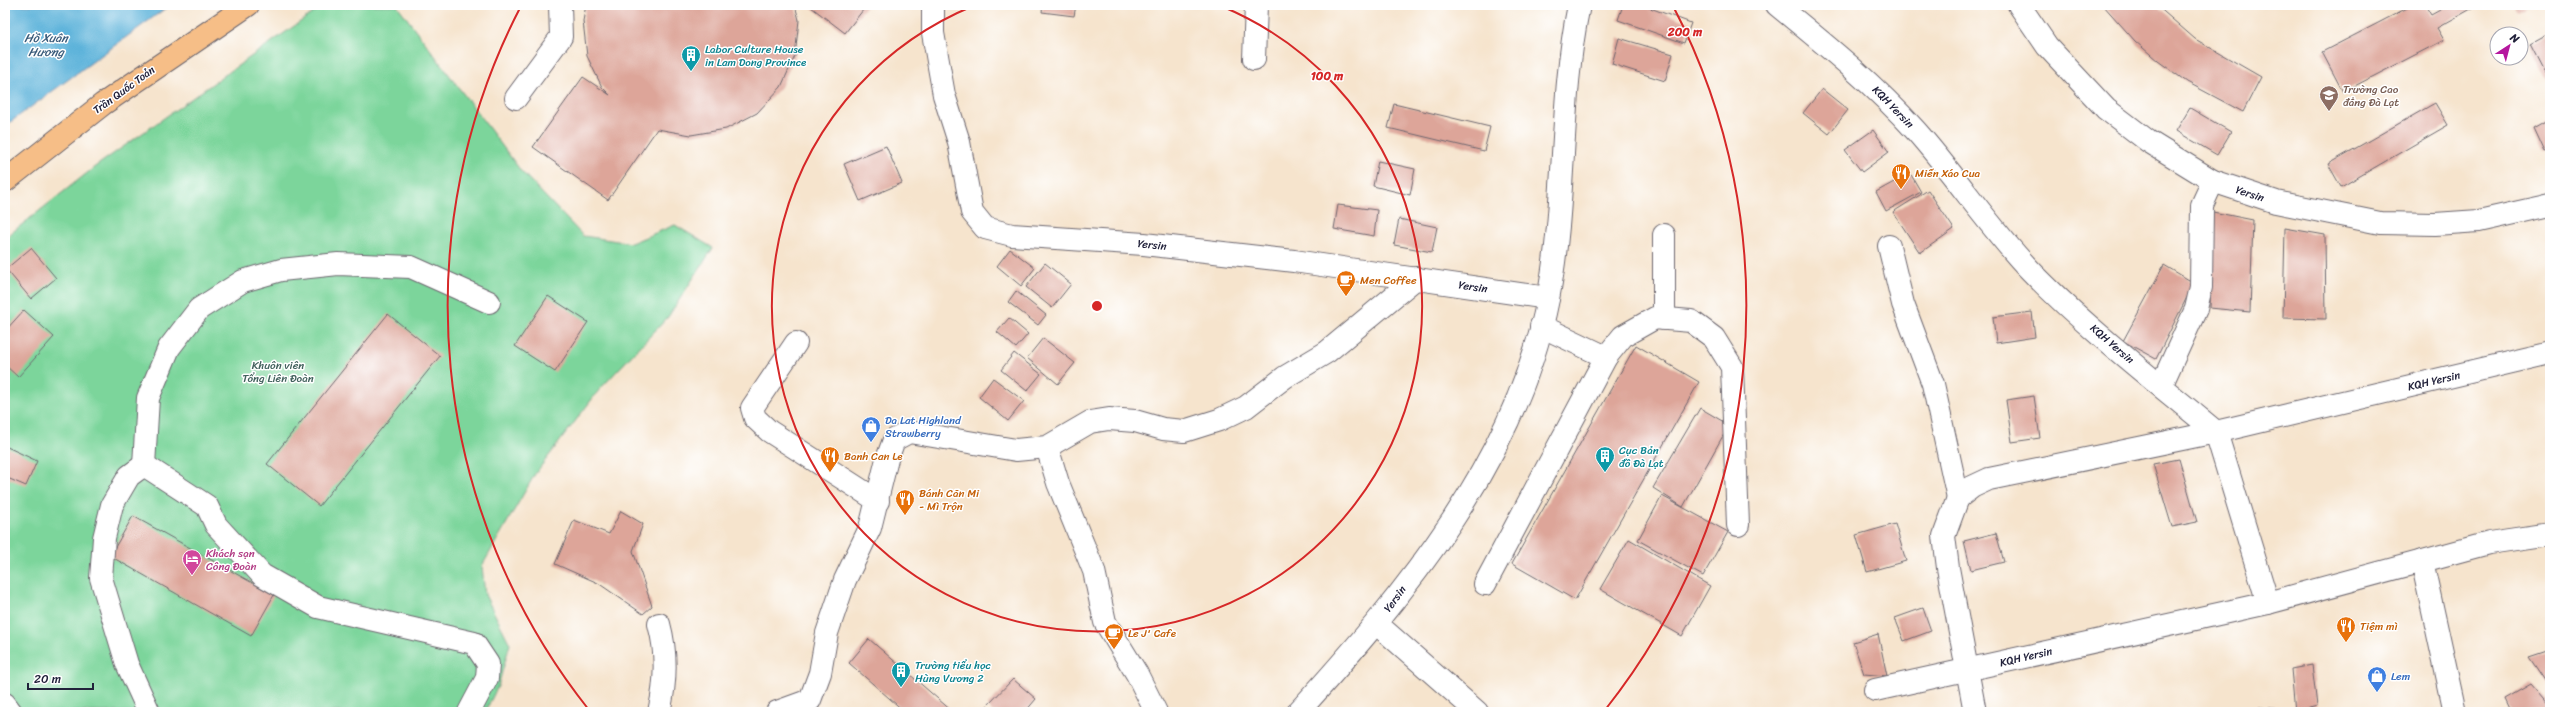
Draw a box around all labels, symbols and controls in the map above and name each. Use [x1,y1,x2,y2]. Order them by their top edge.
text: 200 m [1667,21,1703,43]
north arrow [2489,26,2529,66]
water label: Hồ Xuân Hương [24,27,69,63]
text: N [2505,28,2524,48]
place label: Labor Culture House in Lam Dong Province [705,40,807,72]
building icon: Labor Culture House in Lam Dong Province [680,44,702,72]
street label: Trần Quốc Toản [89,61,159,119]
text: 100 m [1311,65,1344,87]
place label: Trường Cao đẳng Đà Lạt [2343,80,2399,112]
street label: KQH Yersin [1868,81,1918,133]
school or university icon: Trường Cao đẳng Đà Lạt [2318,84,2340,112]
restaurant icon: Miến Xáo Cua [1890,162,1912,190]
place label: Miến Xáo Cua [1915,164,1981,183]
street label: Yersin [2233,180,2267,208]
street label: Yersin [1137,234,1167,256]
cafe icon: Men Coffee [1335,269,1357,297]
place label: Men Coffee [1360,271,1417,290]
street label: Yersin [1457,275,1489,299]
centre of rings [1090,299,1104,313]
street label: KQH Yersin [2086,319,2138,369]
park label: Khuôn viên Tổng Liên Đoàn [242,356,314,388]
street label: KQH Yersin [2406,366,2462,396]
place label: Da Lat Highland Strawberry [885,411,962,443]
shop icon: Da Lat Highland Strawberry [860,415,882,443]
place label: Cục Bản đồ Đà Lạt [1619,441,1664,473]
restaurant icon: Banh Can Le [819,445,841,473]
building icon: Cục Bản đồ Đà Lạt [1594,445,1616,473]
place label: Banh Can Le [844,447,903,466]
place label: Bánh Căn Mi - Mì Trộn [919,484,980,516]
restaurant icon: Bánh Căn Mi - Mì Trộn [894,488,916,516]
place label: Khách sạn Công Đoàn [206,544,256,576]
hotel icon: Khách sạn Công Đoàn [181,548,203,576]
street label: Yersin [1379,582,1411,616]
restaurant icon: Tiệm mì [2335,615,2357,643]
place label: Tiệm mì [2360,617,2398,636]
cafe icon: Le J' Cafe [1103,622,1125,650]
place label: Le J' Cafe [1128,624,1177,643]
street label: KQH Yersin [1998,642,2054,672]
place label: Trường tiểu học Hùng Vương 2 [915,656,992,688]
building icon: Trường tiểu học Hùng Vương 2 [890,660,912,688]
scale bar [28,665,93,691]
shop icon: Lem [2366,665,2388,693]
place label: Lem [2391,667,2411,686]
text: 20 m [34,668,61,690]

